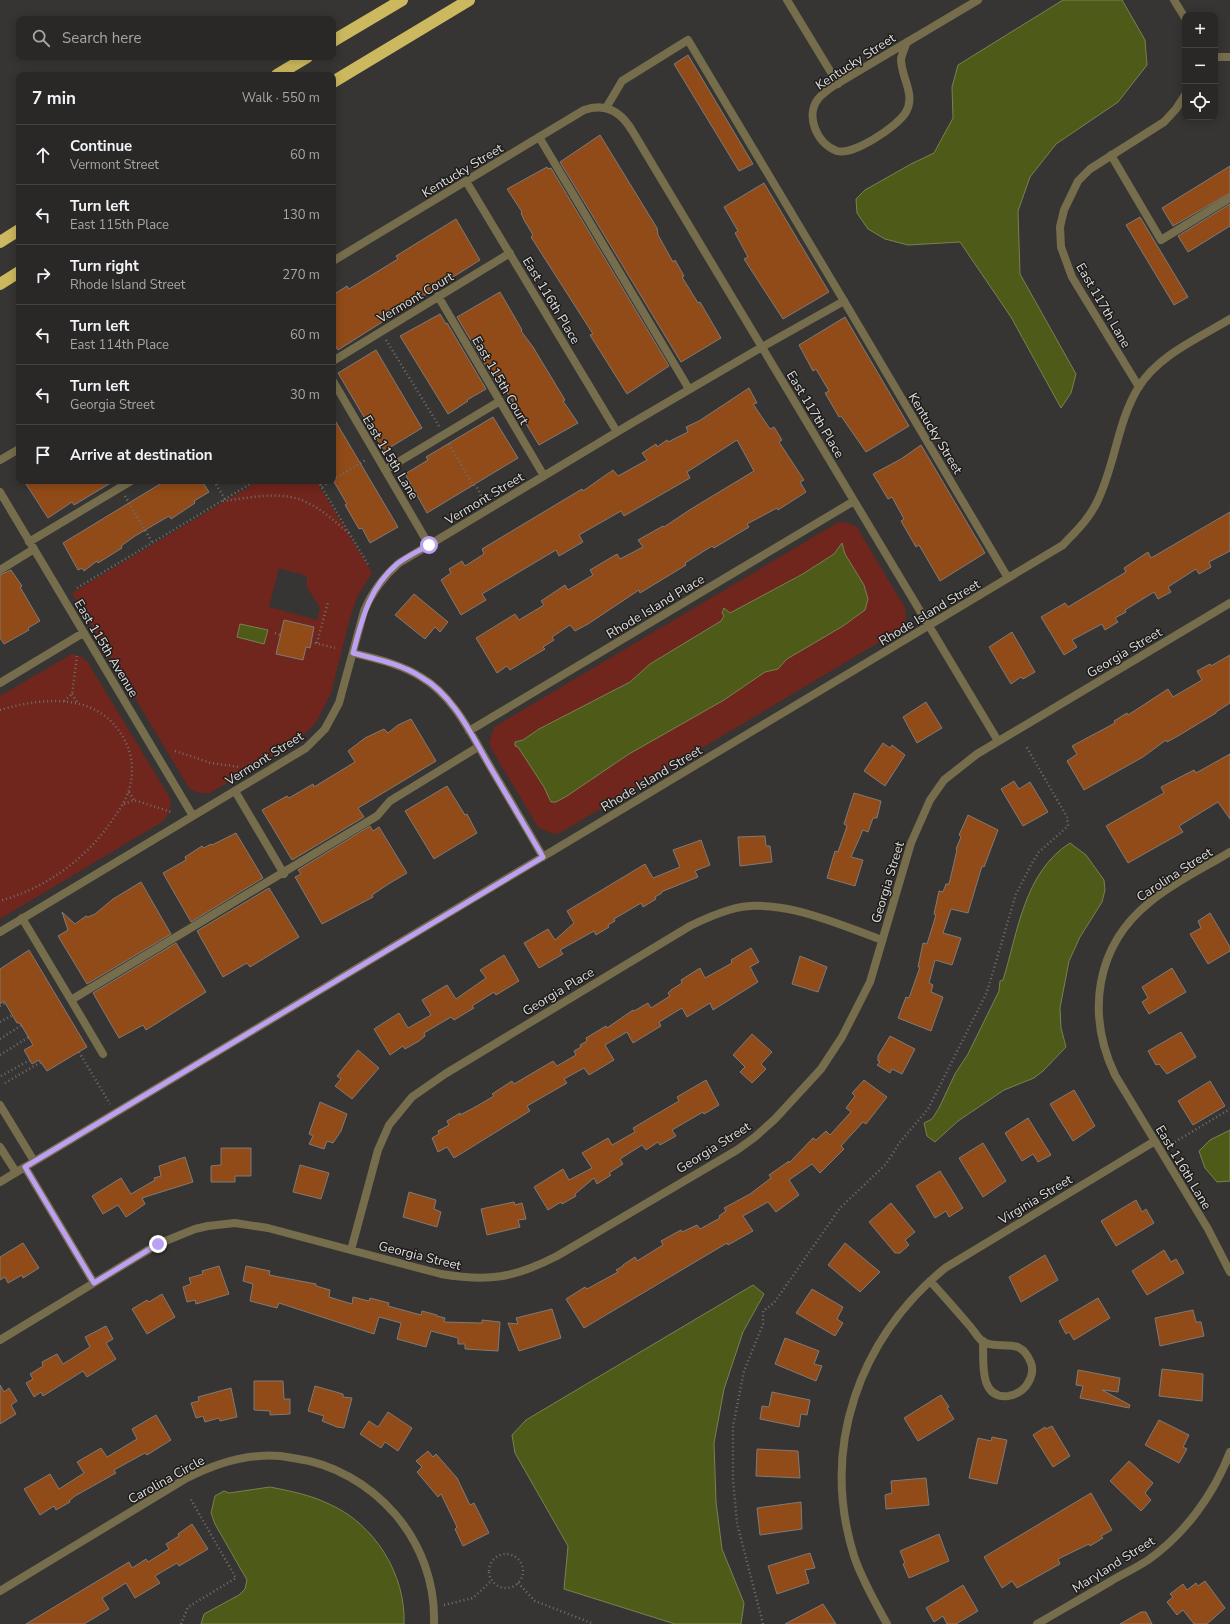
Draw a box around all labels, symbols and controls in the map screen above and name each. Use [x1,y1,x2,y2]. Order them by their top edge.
map controls [1182,12,1218,120]
button: + [1182,12,1218,48]
search box [16,16,336,60]
icon: search [30,27,52,49]
text: Search here [62,28,142,48]
street label: Kentucky Street [812,29,899,94]
button: − [1182,48,1218,84]
button: locate [1182,84,1218,120]
text: 7 min [32,87,76,110]
text: Walk · 550 m [242,89,320,107]
text: Continue [70,136,132,156]
street label: Kentucky Street [418,139,507,202]
icon: ahead [32,144,54,166]
text: 60 m [290,146,320,164]
text: Vermont Street [70,156,159,174]
text: Turn left [70,196,129,216]
icon: left [32,204,54,226]
text: 130 m [282,206,320,224]
text: East 115th Place [70,216,169,234]
street label: East 116th Place [518,253,584,348]
text: Turn right [70,256,139,276]
street label: East 117th Lane [1071,260,1135,351]
icon: right [32,264,54,286]
text: 270 m [282,266,320,284]
street label: Vermont Court [373,268,457,328]
text: Rhode Island Street [70,276,185,294]
text: Turn left [70,316,129,336]
icon: left [32,324,54,346]
text: 60 m [290,326,320,344]
street label: East 115th Court [467,333,533,428]
text: East 114th Place [70,336,169,354]
street label: East 117th Place [782,367,848,462]
text: Turn left [70,376,129,396]
icon: left [32,384,54,406]
text: 30 m [290,386,320,404]
street label: Kentucky Street [904,389,967,478]
text: Georgia Street [70,396,155,414]
street label: East 115th Lane [358,412,422,503]
icon: arrive [32,444,54,466]
text: Arrive at destination [70,445,213,465]
street label: Vermont Street [441,468,528,530]
route start [420,536,438,554]
street label: Rhode Island Place [603,570,708,643]
street label: Rhode Island Street [875,575,984,650]
street label: East 115th Avenue [70,596,143,701]
street label: Georgia Street [1084,623,1166,682]
street label: Vermont Street [221,727,307,791]
street label: Rhode Island Street [597,741,706,816]
street label: Georgia Street [867,839,909,925]
street label: Carolina Street [1133,843,1216,906]
street label: Georgia Place [519,963,598,1020]
street label: Georgia Street [673,1118,754,1178]
street label: East 116th Lane [1151,1122,1215,1213]
street label: Virginia Street [994,1170,1076,1230]
route end [149,1235,167,1253]
street label: Georgia Street [377,1237,463,1275]
street label: Carolina Circle [125,1451,208,1508]
street label: Maryland Street [1069,1532,1159,1597]

